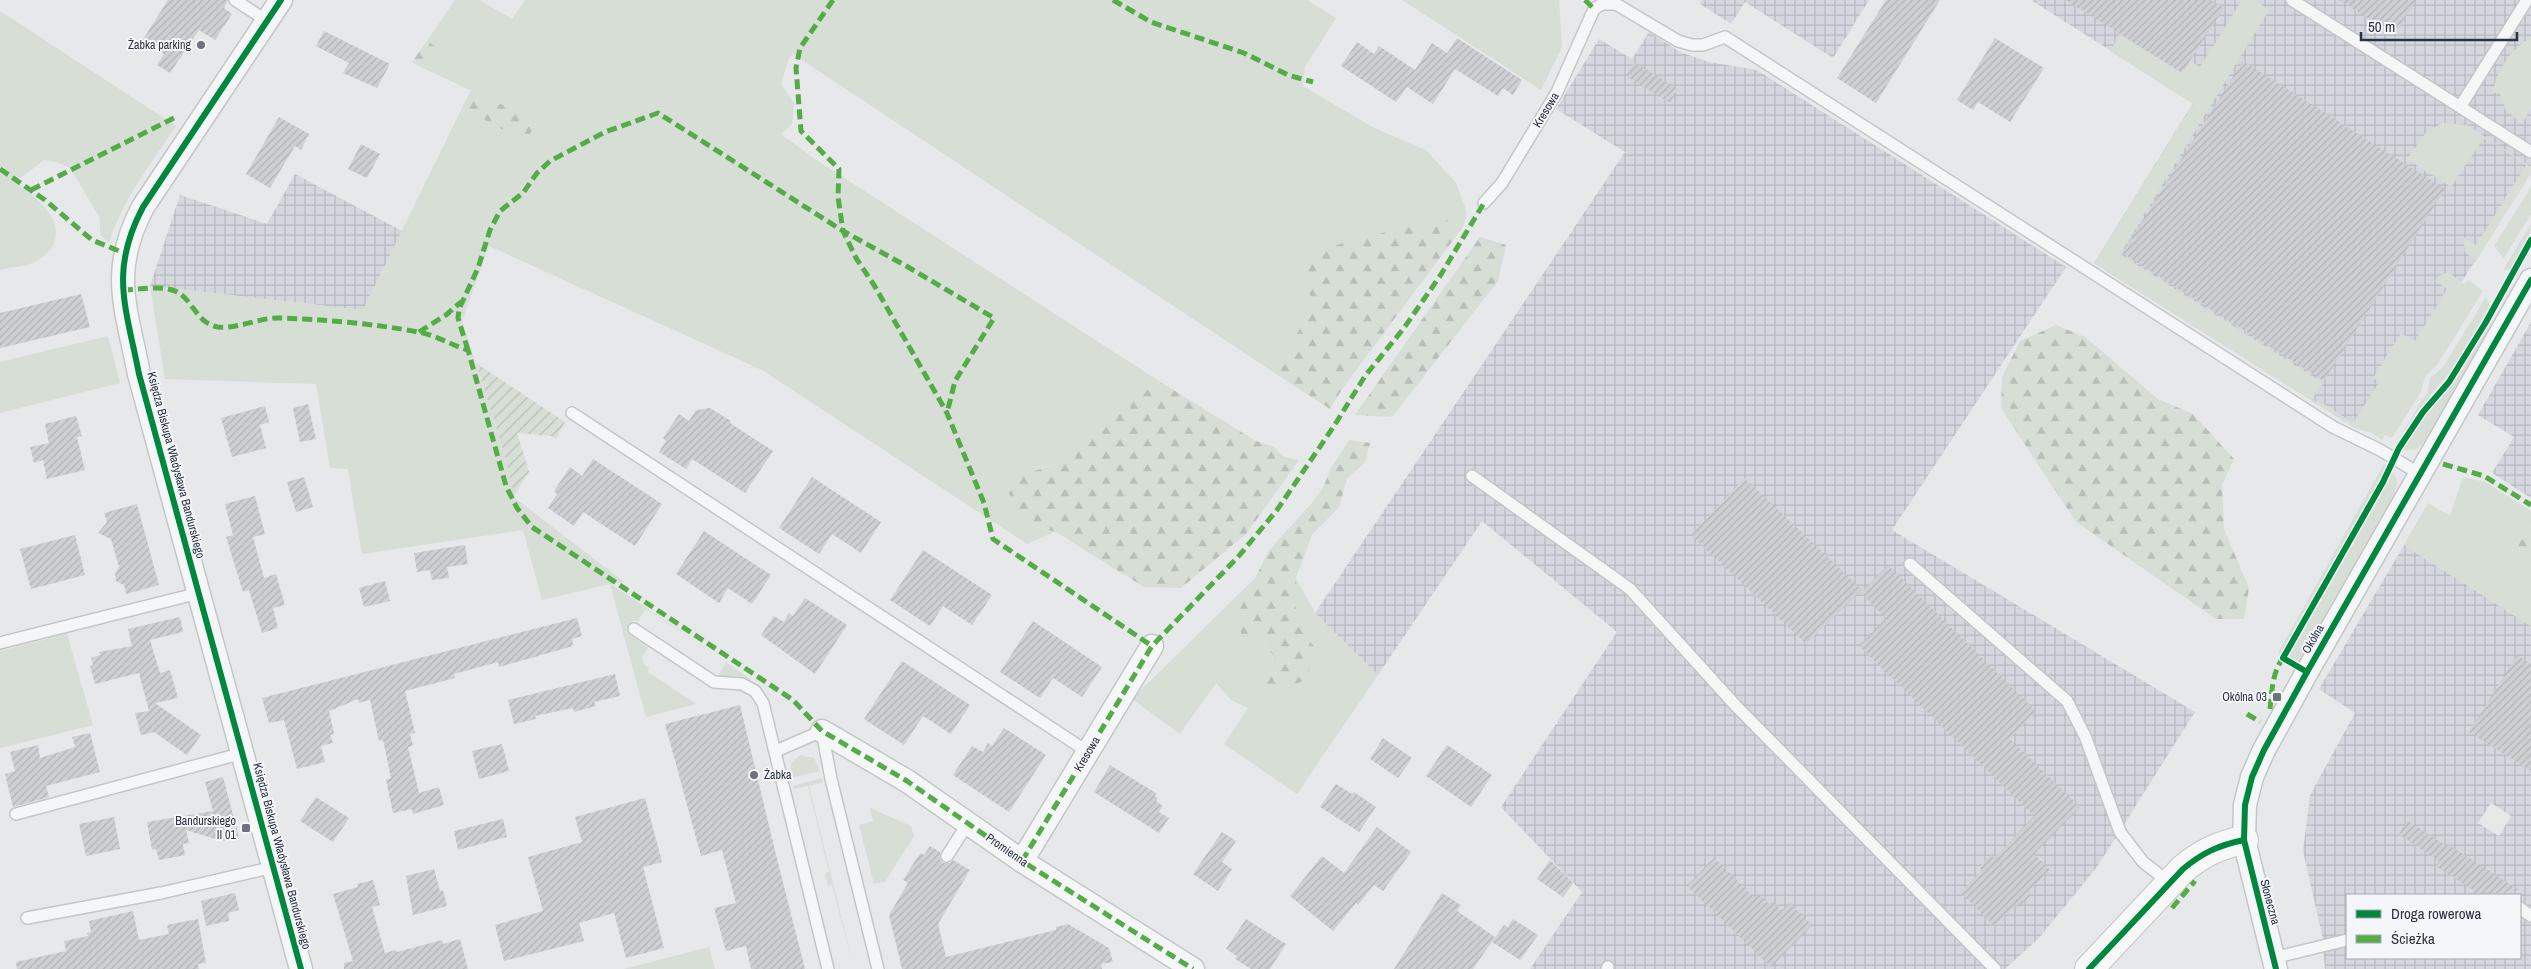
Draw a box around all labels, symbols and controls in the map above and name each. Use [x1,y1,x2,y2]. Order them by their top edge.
scale bar [2361,10,2517,42]
text: 50 m [2368,16,2395,37]
place label: Żabka parking [128,37,192,53]
marker: Żabka parking [195,39,207,51]
street label: Kresowa [1529,89,1563,131]
street label: Księdza Biskupa Władysława Bandurskiego [143,370,209,560]
street label: Okólna [2298,621,2328,657]
place label: Okólna 03 [2222,689,2267,705]
marker: Okólna 03 [2271,691,2283,703]
street label: Kresowa [1070,733,1104,775]
street label: Księdza Biskupa Władysława Bandurskiego [249,761,315,951]
place label: Żabka [764,767,792,783]
marker: Żabka [748,769,760,781]
place label: Bandurskiego II 01 [175,813,237,843]
marker: Bandurskiego II 01 [240,822,252,834]
street label: Promienna [983,830,1032,871]
street label: Słoneczna [2256,878,2284,927]
legend [2346,894,2521,959]
text: Droga rowerowa [2391,903,2481,924]
text: Ścieżka [2391,928,2435,949]

